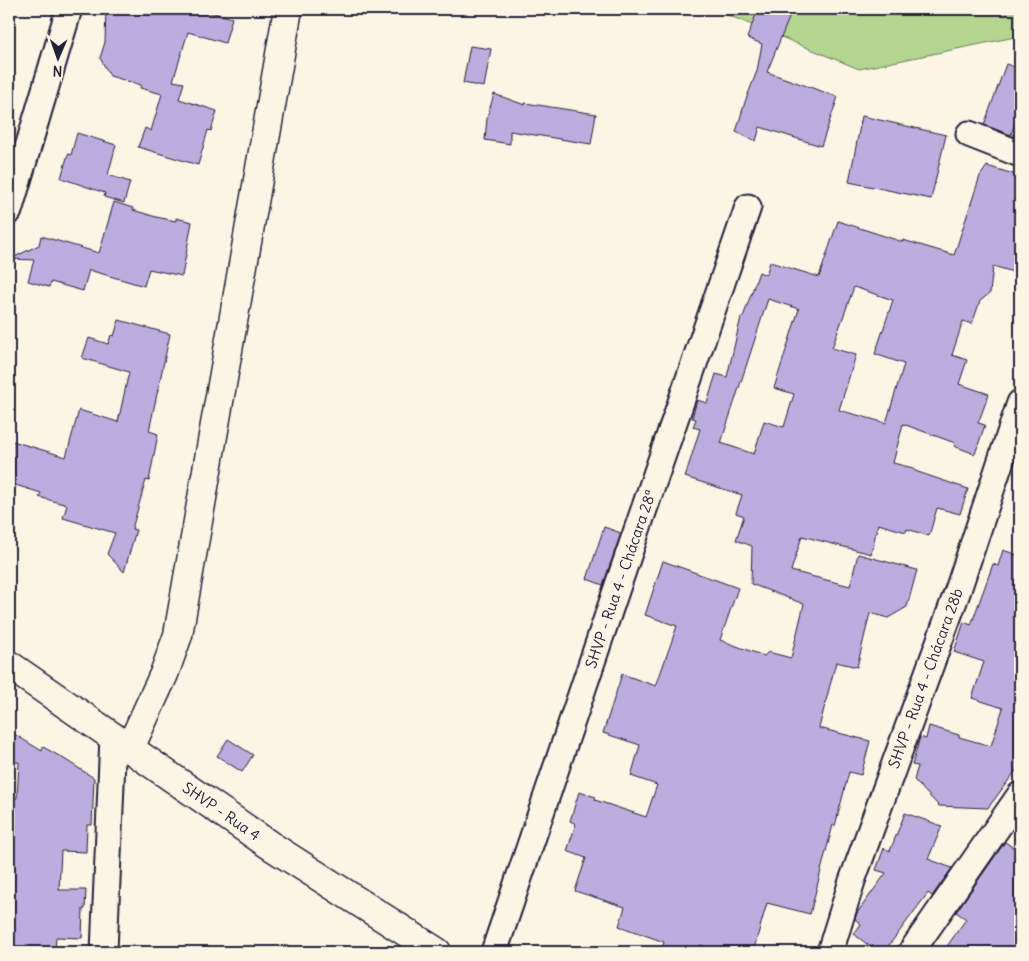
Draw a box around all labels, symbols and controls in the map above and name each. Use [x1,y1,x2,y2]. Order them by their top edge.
north arrow [32,32,82,82]
text: N [52,62,63,80]
street label: SHVP - Rua 4 - Chácara 28ª [581,487,660,671]
street label: SHVP - Rua 4 - Chácara 28b [884,586,967,771]
street label: SHVP - Rua 4 [179,778,264,845]

